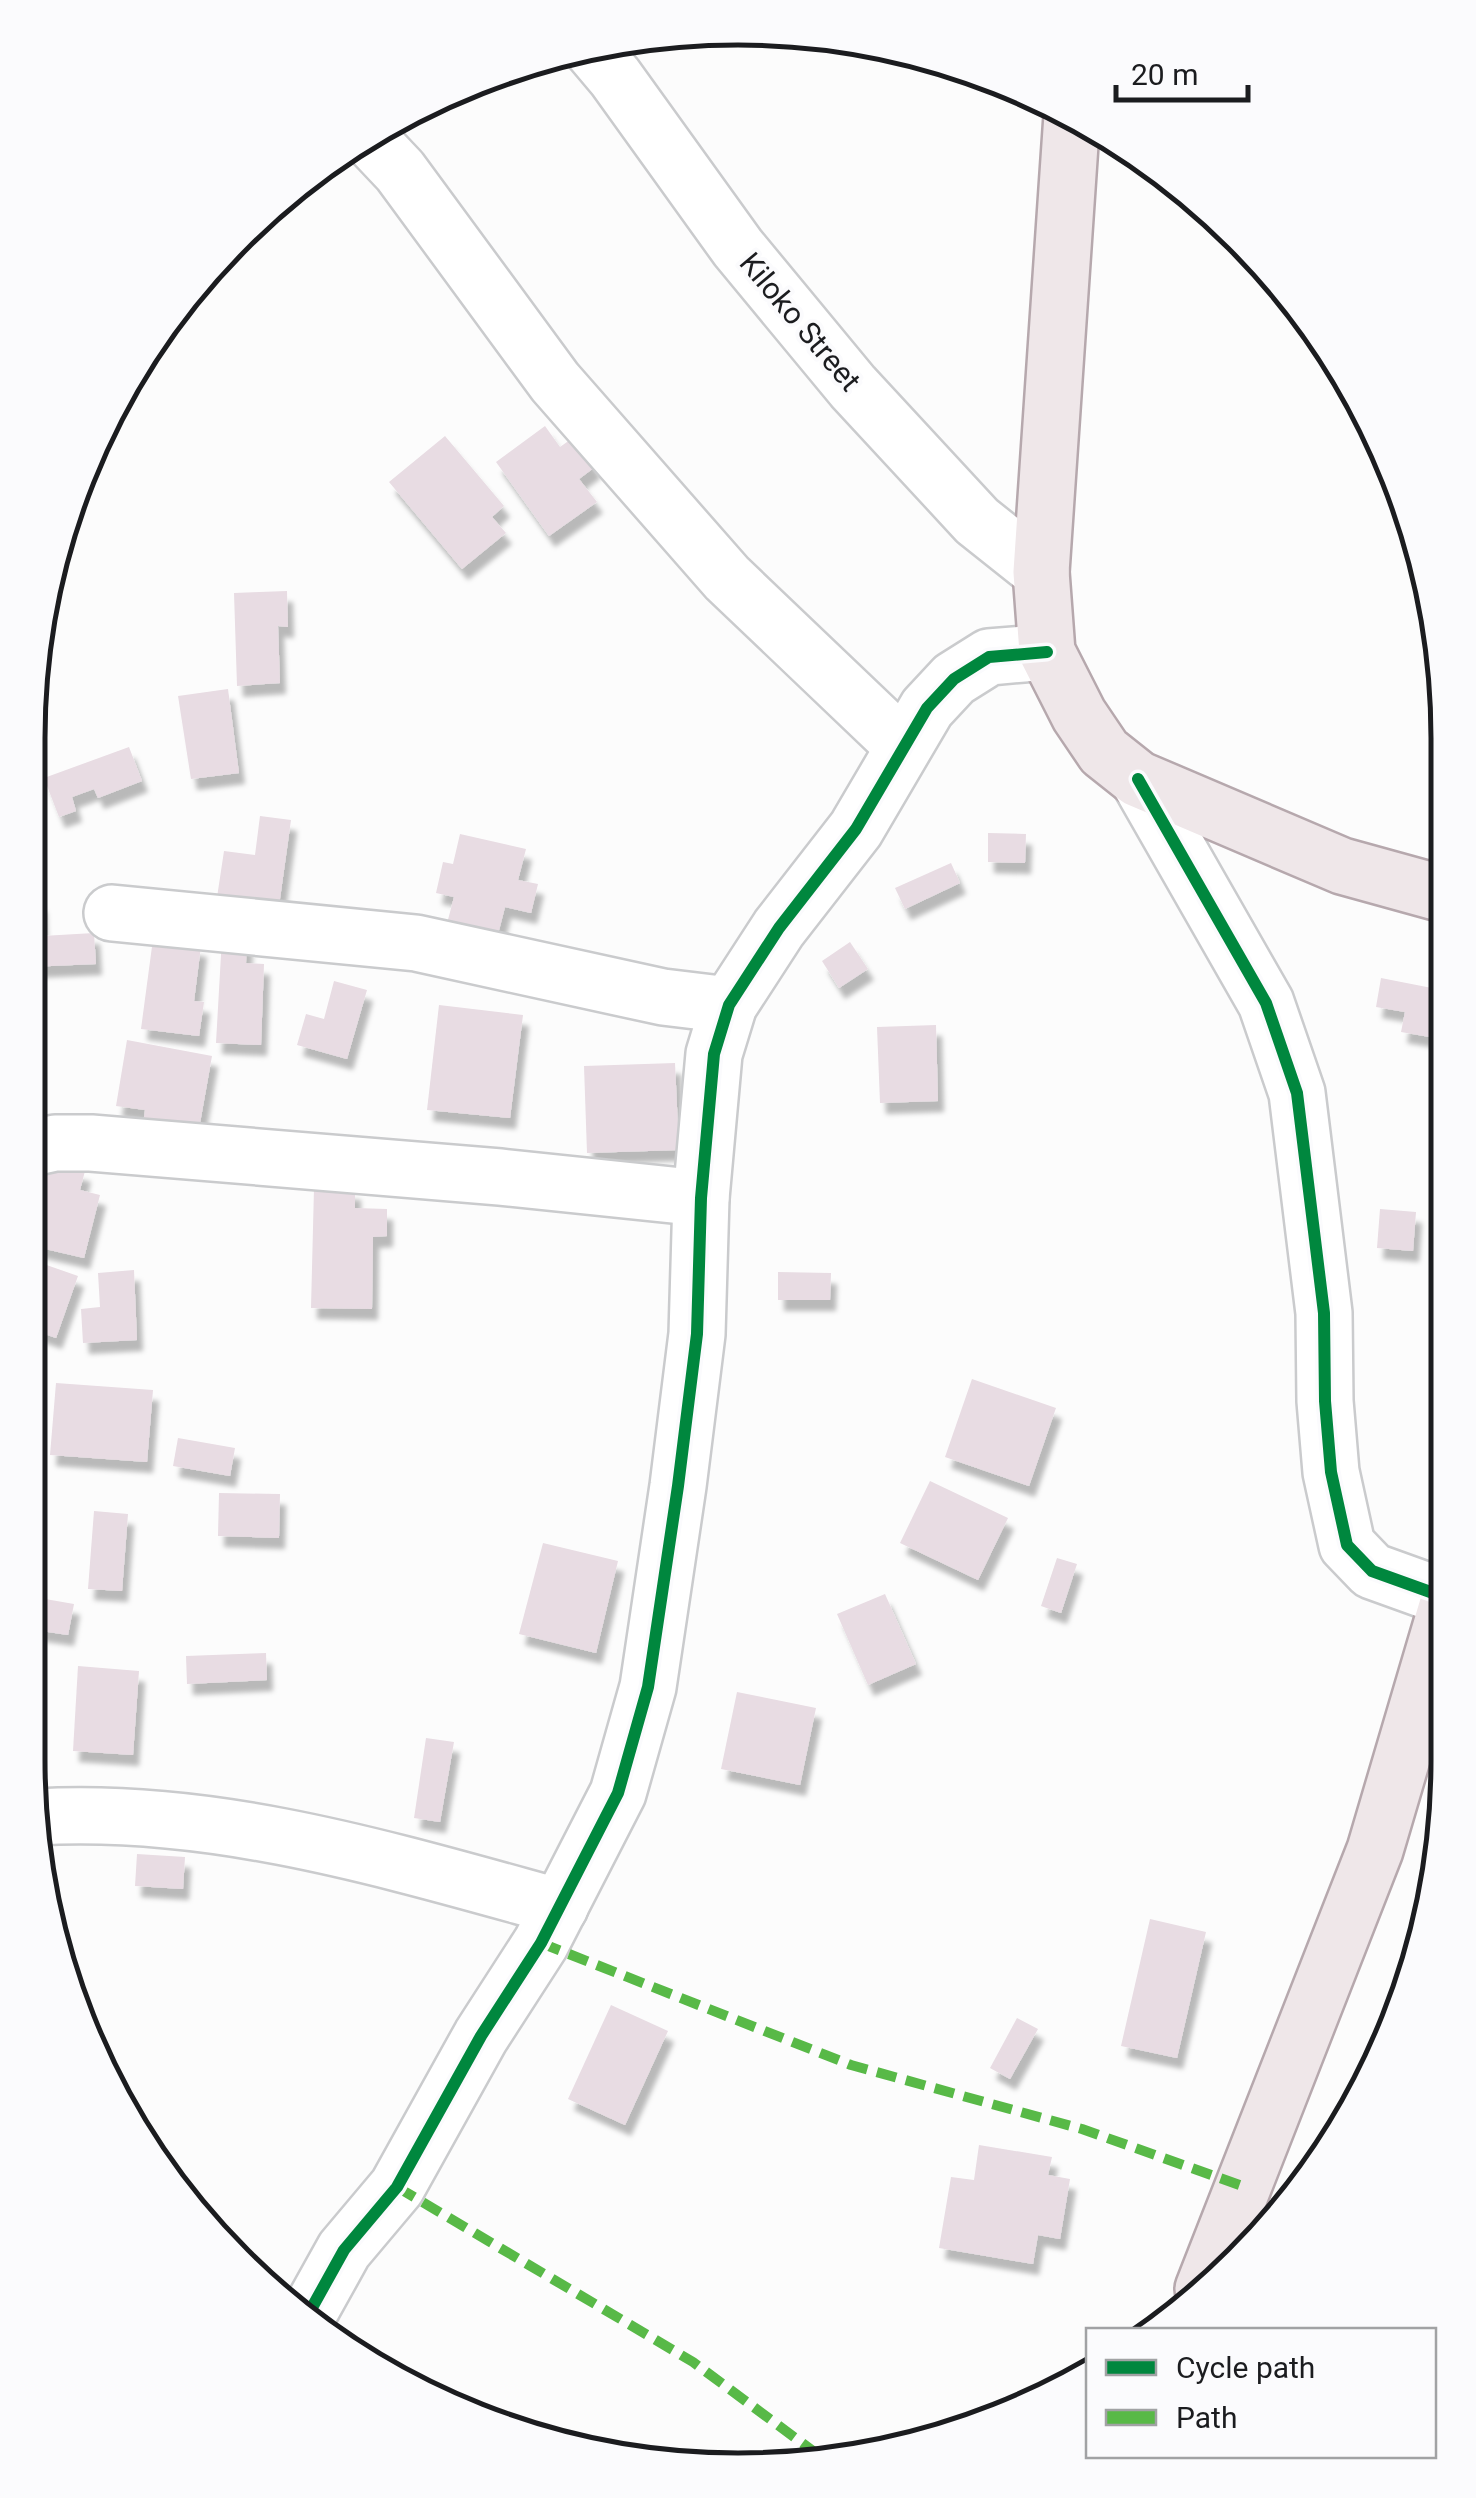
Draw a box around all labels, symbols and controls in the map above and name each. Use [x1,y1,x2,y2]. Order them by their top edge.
scale bar [1116,40,1248,102]
text: 20 m [1131,57,1198,92]
street label: Kiloko Street [733,246,868,398]
legend [1086,2328,1436,2458]
text: Cycle path [1176,2350,1315,2385]
text: Path [1176,2400,1237,2435]

